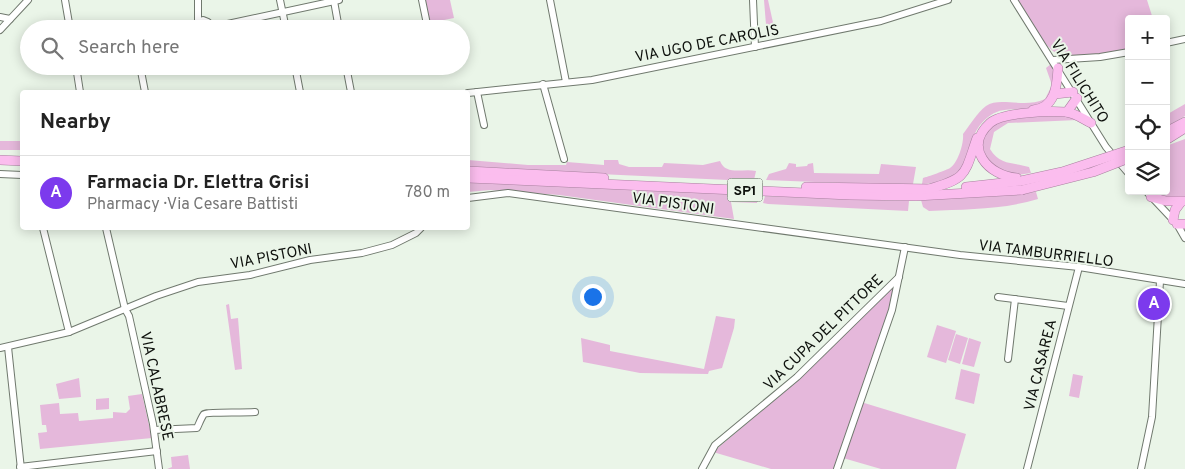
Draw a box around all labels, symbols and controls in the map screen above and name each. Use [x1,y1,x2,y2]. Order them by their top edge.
map controls [1125,15,1170,195]
button: + [1125,15,1170,60]
search box [20,20,470,75]
street label: VIA UGO DE CAROLIS [634,21,781,68]
icon: search [38,34,66,62]
text: Search here [78,36,180,60]
street label: VIA FILICHITO [1045,36,1112,127]
button: − [1125,60,1170,105]
button: locate [1125,105,1170,150]
text: Nearby [40,109,111,136]
button: layers [1125,150,1170,195]
text: Farmacia Dr. Elettra Grisi [87,171,309,195]
road number: SP1 [728,178,762,202]
text: A [50,183,62,203]
text: 780 m [405,183,450,203]
street label: VIA PISTONI [630,189,715,220]
text: Pharmacy · Via Cesare Battisti [87,195,298,215]
street label: VIA TAMBURRIELLO [977,237,1114,272]
street label: VIA PISTONI [229,240,314,275]
street label: VIA CUPA DEL PITTORE [760,271,888,395]
your location [580,284,606,310]
pin: A [1138,285,1170,323]
street label: VIA CASAREA [1021,318,1062,413]
street label: VIA CALABRESE [135,330,176,443]

